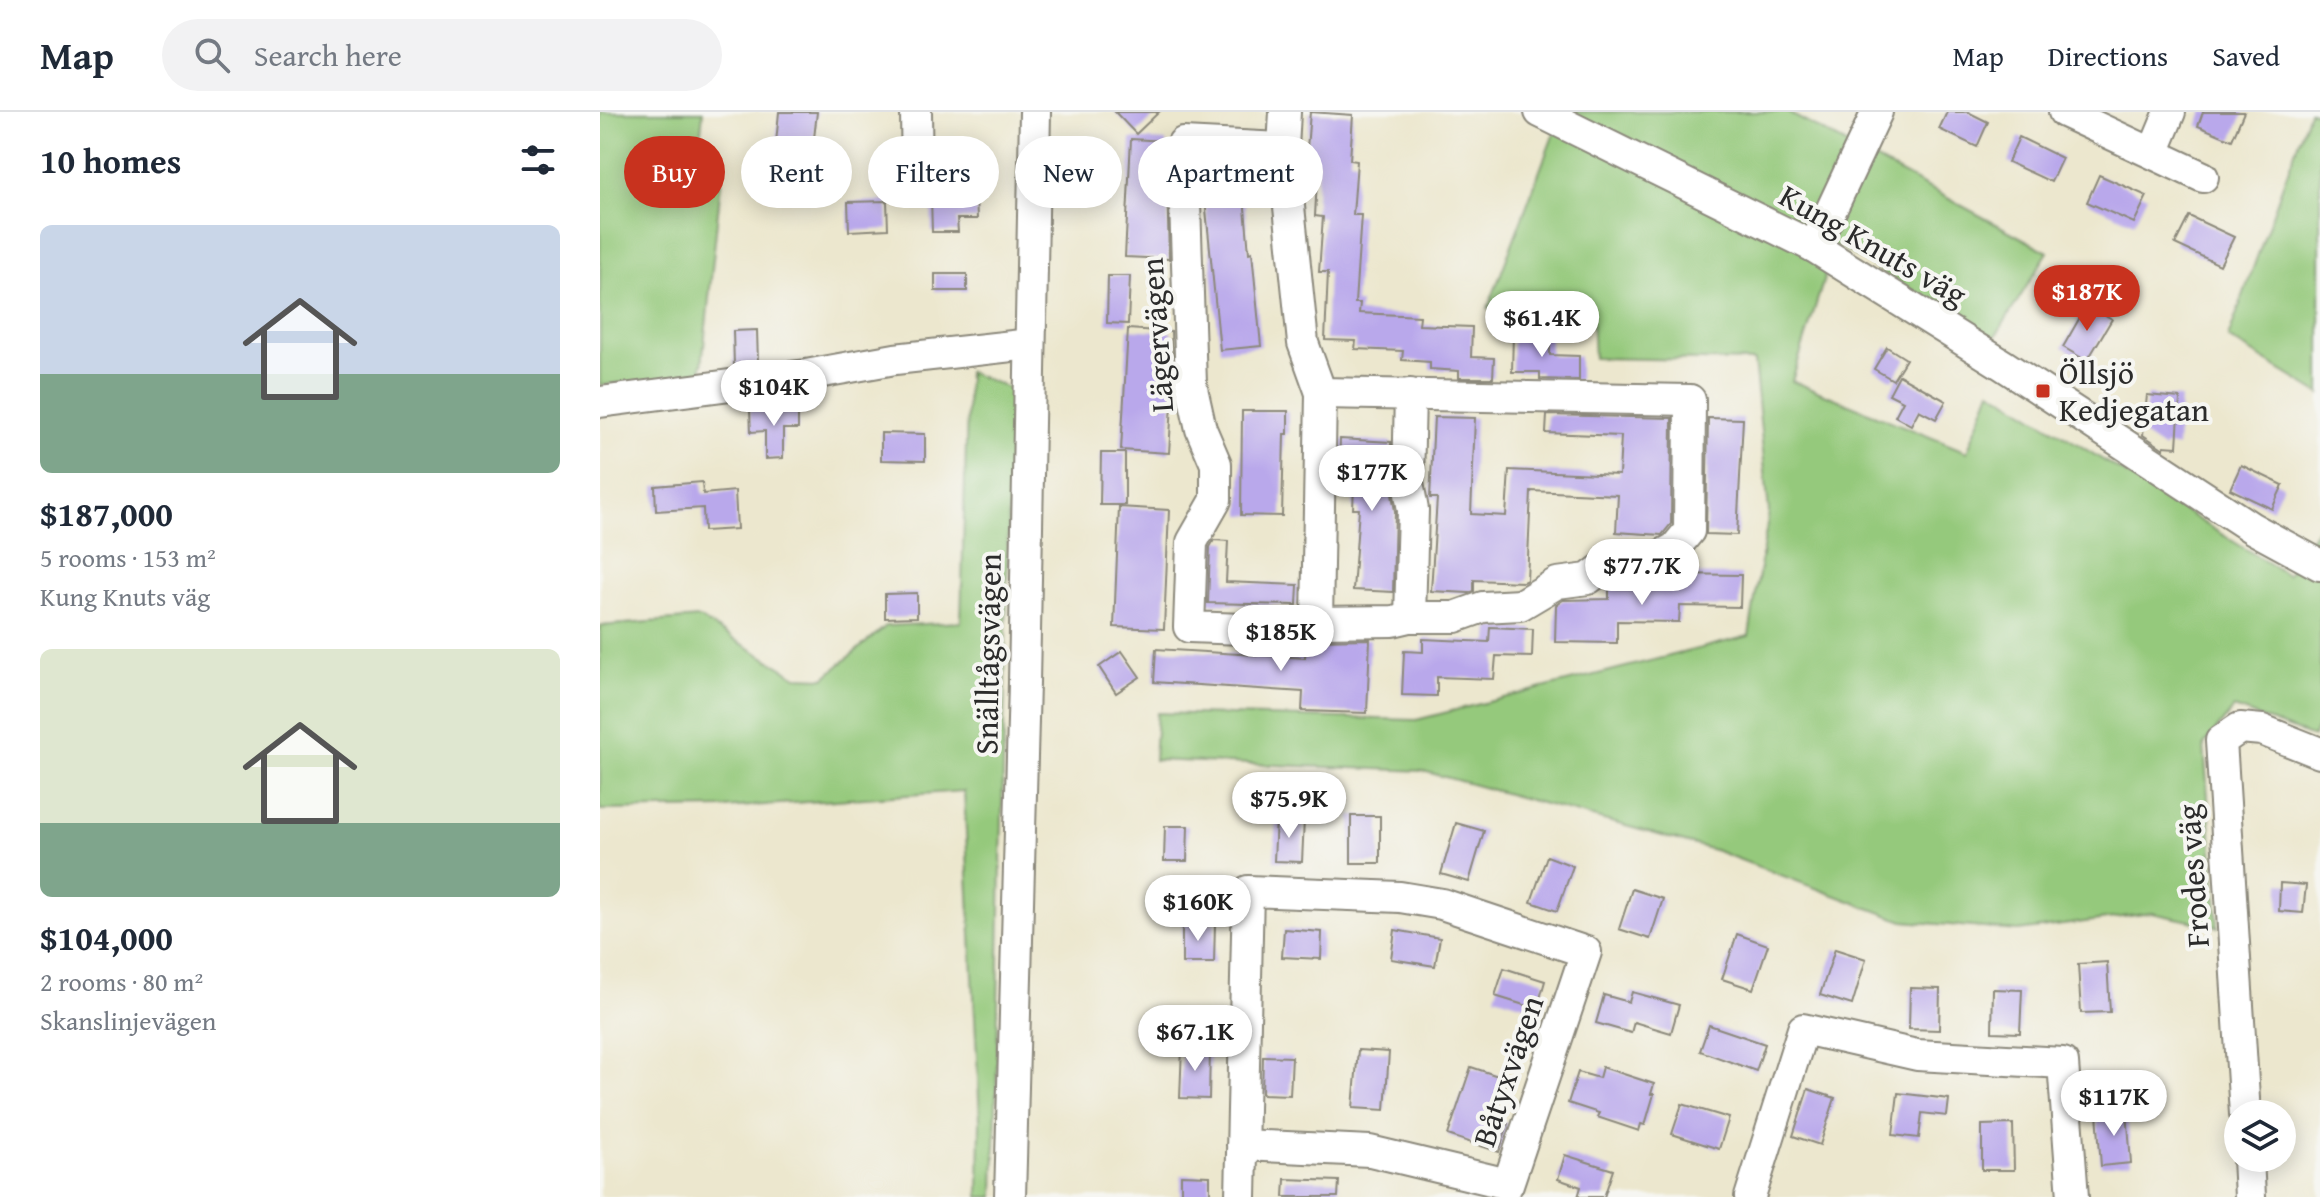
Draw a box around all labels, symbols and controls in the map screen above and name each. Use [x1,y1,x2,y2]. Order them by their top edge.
search box [162,19,722,91]
text: Map [40,27,114,83]
icon: search [190,33,234,77]
text: Search here [254,33,402,77]
text: Map [1952,35,2004,76]
text: Directions [2048,35,2168,76]
text: Saved [2212,35,2280,76]
text: 10 homes [40,136,181,185]
chip: Buy [624,136,725,208]
chip: Rent [741,136,852,208]
chip: Filters [868,136,999,208]
chip: New [1015,136,1122,208]
chip: Apartment [1138,136,1323,208]
icon: filters [516,138,560,182]
street label: Kung Knuts väg [1771,172,1976,317]
street label: Lägervägen [1128,256,1185,414]
pin: $187K [2031,265,2143,333]
text: $187K [2052,271,2122,310]
icon: home [228,277,372,421]
pin: $61.4K [1477,291,1607,359]
text: $61.4K [1503,297,1581,336]
place label: Öllsjö Kedjegatan [2059,349,2209,433]
pin: $104K [718,360,830,428]
text: $104K [739,366,809,405]
marker: Öllsjö Kedjegatan [2034,382,2052,400]
pin: $177K [1316,445,1428,513]
text: $177K [1337,451,1407,490]
text: $187,000 [40,489,173,538]
text: 5 rooms · 153 m² [40,538,216,577]
pin: $77.7K [1577,539,1707,607]
text: $77.7K [1603,545,1681,584]
street label: Snälltågsvägen [962,553,1013,755]
text: Kung Knuts väg [40,577,210,616]
pin: $185K [1225,605,1337,673]
text: $185K [1246,611,1316,650]
icon: home [228,701,372,845]
pin: $75.9K [1224,772,1354,840]
text: $75.9K [1250,778,1328,817]
street label: Frodes väg [2164,803,2221,949]
pin: $160K [1142,875,1254,943]
text: $160K [1163,881,1233,920]
text: $104,000 [40,913,173,962]
text: 2 rooms · 80 m² [40,962,203,1001]
street label: Båtyxvägen [1460,989,1555,1153]
text: Skanslinjevägen [40,1001,216,1040]
pin: $67.1K [1130,1005,1260,1073]
text: $67.1K [1156,1011,1234,1050]
pin: $117K [2058,1070,2170,1138]
text: $117K [2079,1076,2149,1115]
map controls [2224,1100,2296,1172]
button: layers [2224,1100,2296,1172]

